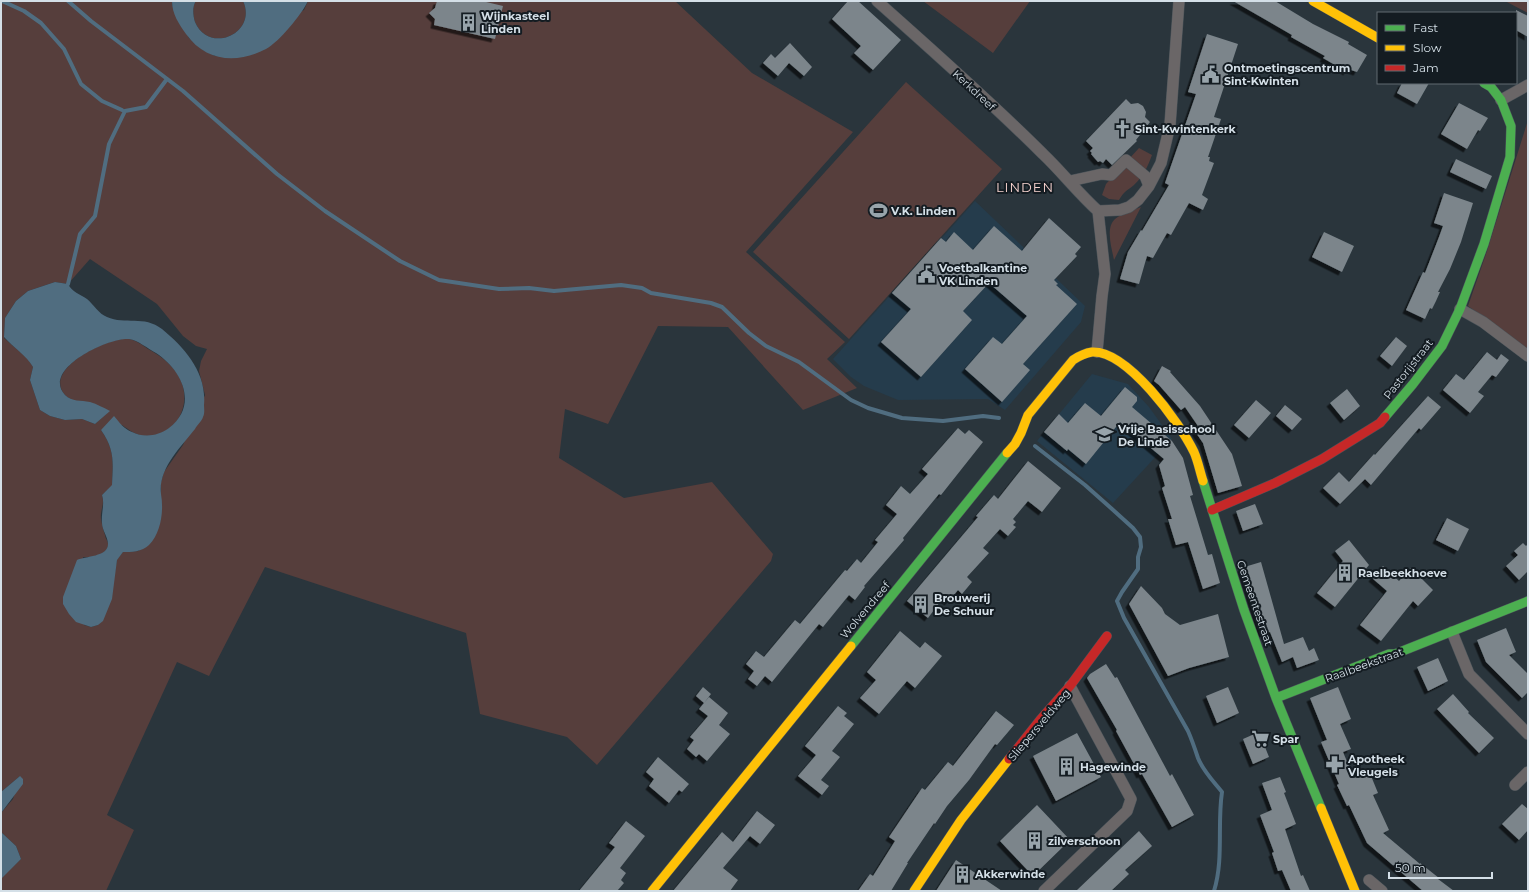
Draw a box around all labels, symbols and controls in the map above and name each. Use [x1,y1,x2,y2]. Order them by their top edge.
place label: Wijnkasteel Linden [481,9,550,36]
building icon: Wijnkasteel Linden [458,12,478,32]
legend [1377,12,1517,84]
text: Fast [1413,20,1438,35]
text: Slow [1413,40,1442,55]
text: Jam [1412,60,1439,75]
place label: Ontmoetingscentrum Sint-Kwinten [1224,61,1350,88]
public building icon: Ontmoetingscentrum Sint-Kwinten [1201,64,1221,84]
street label: Kerkdreef [950,67,999,114]
church icon: Sint-Kwintenkerk [1112,119,1132,139]
place label: Sint-Kwintenkerk [1135,122,1237,136]
district label: LINDEN [996,179,1054,195]
sports icon: V.K. Linden [868,201,888,221]
place label: V.K. Linden [890,204,956,218]
place label: Voetbalkantine VK Linden [938,261,1027,288]
public building icon: Voetbalkantine VK Linden [916,264,936,284]
street label: Pastorijstraat [1380,336,1436,402]
place label: Vrije Basisschool De Linde [1117,422,1215,449]
school or university icon: Vrije Basisschool De Linde [1095,425,1115,445]
street label: Gemeentestraat [1234,558,1276,648]
building icon: Raelbeekhoeve [1335,563,1355,583]
place label: Raelbeekhoeve [1358,566,1447,580]
street label: Wolvendreef [837,578,894,641]
place label: Brouwerij De Schuur [934,591,994,618]
building icon: Brouwerij De Schuur [911,594,931,614]
street label: Raalbeekstraat [1323,644,1406,686]
street label: Sliepersveldweg [1005,686,1073,764]
supermarket icon: Spar [1250,729,1270,749]
place label: Spar [1273,732,1299,746]
place label: Apotheek Vleugels [1347,752,1406,779]
pharmacy icon: Apotheek Vleugels [1325,755,1345,775]
building icon: Hagewinde [1057,757,1077,777]
place label: Hagewinde [1080,760,1146,774]
building icon: zilverschoon [1025,831,1045,851]
place label: zilverschoon [1048,834,1121,848]
scale bar [1389,854,1492,880]
text: 50 m [1395,860,1426,875]
building icon: Akkerwinde [952,864,972,884]
place label: Akkerwinde [974,867,1045,881]

